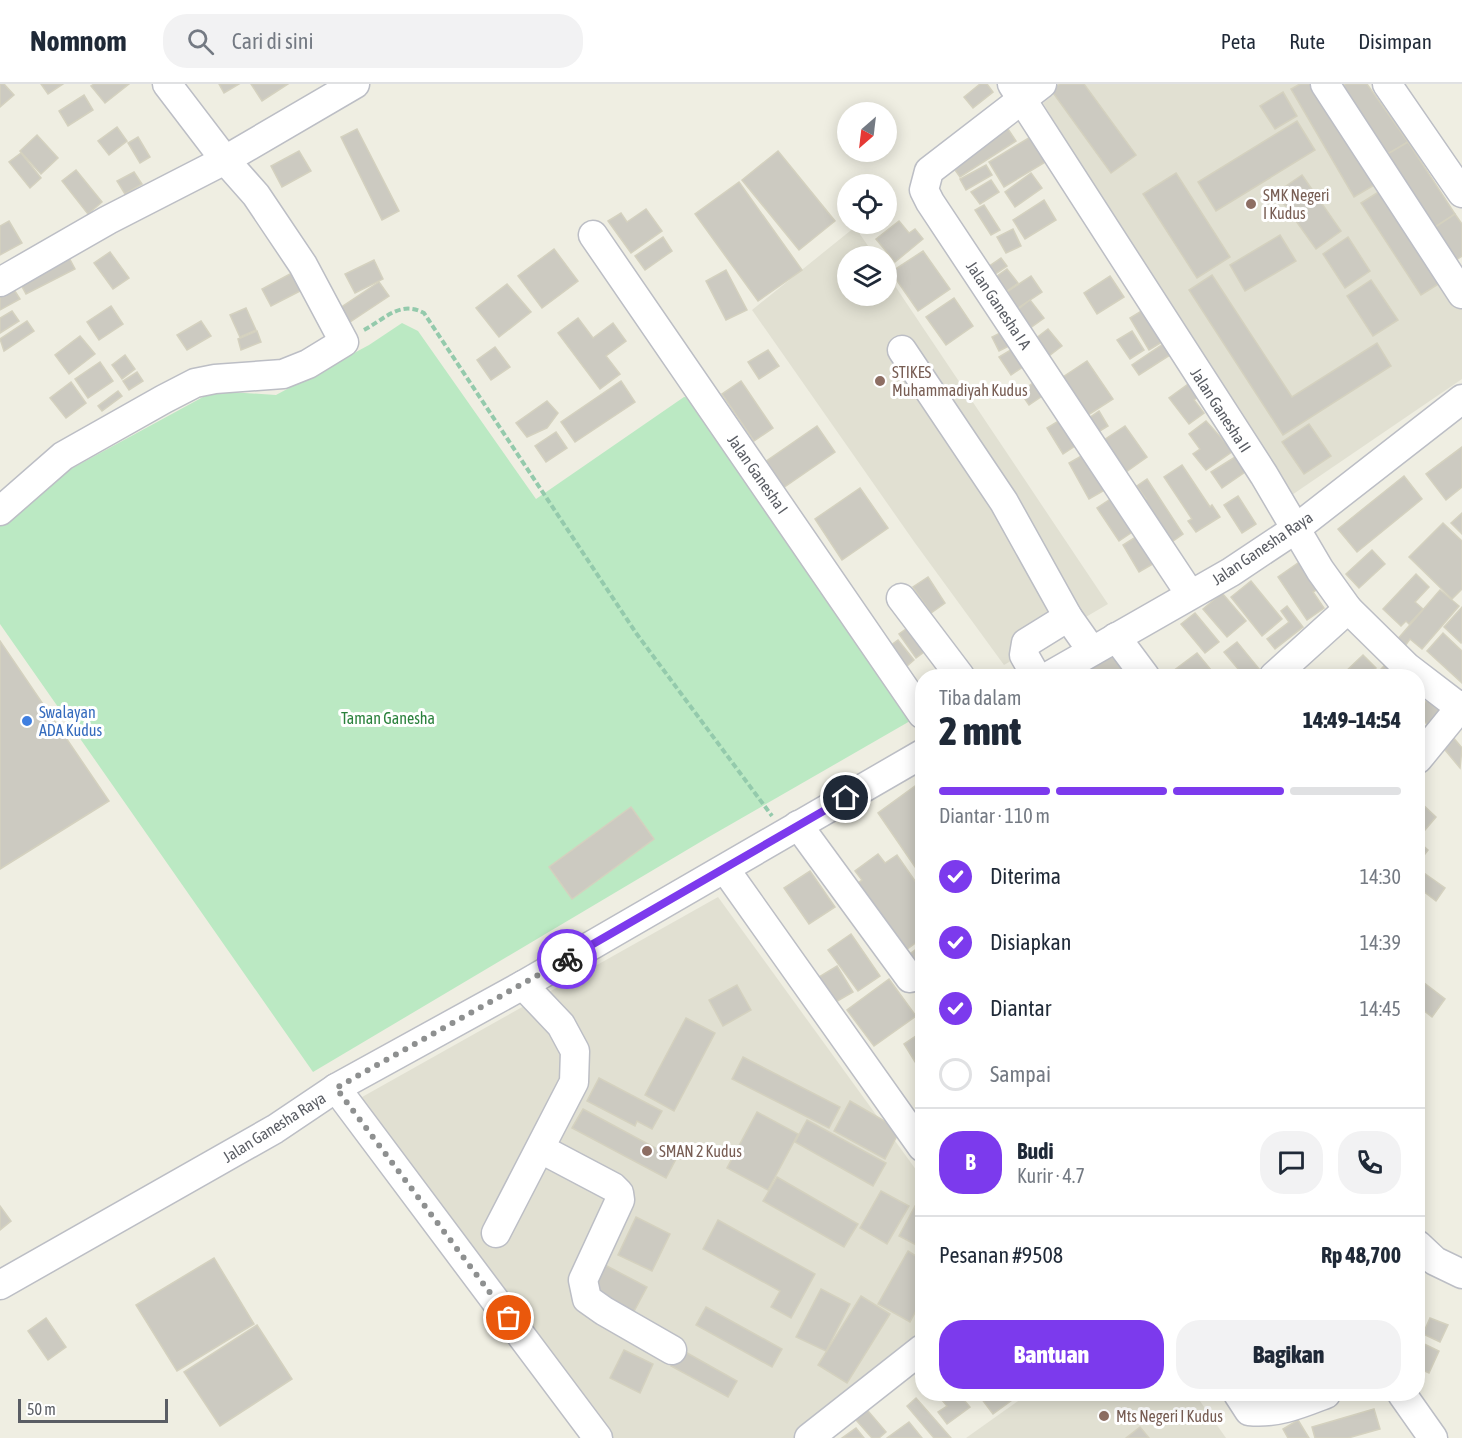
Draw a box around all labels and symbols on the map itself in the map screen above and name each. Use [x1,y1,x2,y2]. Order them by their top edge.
north arrow [837,102,897,162]
place label: SMK Negeri I Kudus [1263,186,1329,222]
marker: SMK Negeri I Kudus [1244,197,1258,211]
street label: Jalan Ganesha I A [963,258,1035,353]
place label: STIKES Muhammadiyah Kudus [892,363,1028,400]
street label: Jalan Ganesha II [1187,365,1255,455]
marker: STIKES Muhammadiyah Kudus [873,374,887,388]
street label: Jalan Ganesha I [724,431,792,517]
street label: Jalan Ganesha Raya [1208,508,1316,589]
place label: Swalayan ADA Kudus [39,703,103,739]
park label: Taman Ganesha [341,709,435,727]
marker: Swalayan ADA Kudus [20,714,34,728]
pin [820,772,871,823]
courier [537,929,597,989]
street label: Jalan Ganesha Raya [219,1088,329,1167]
place label: SMAN 2 Kudus [659,1142,742,1160]
marker: SMAN 2 Kudus [640,1144,654,1158]
pin [483,1292,534,1343]
scale bar [18,1396,168,1424]
place label: Mts Negeri I Kudus [1116,1407,1223,1426]
marker: Mts Negeri I Kudus [1097,1409,1111,1423]

